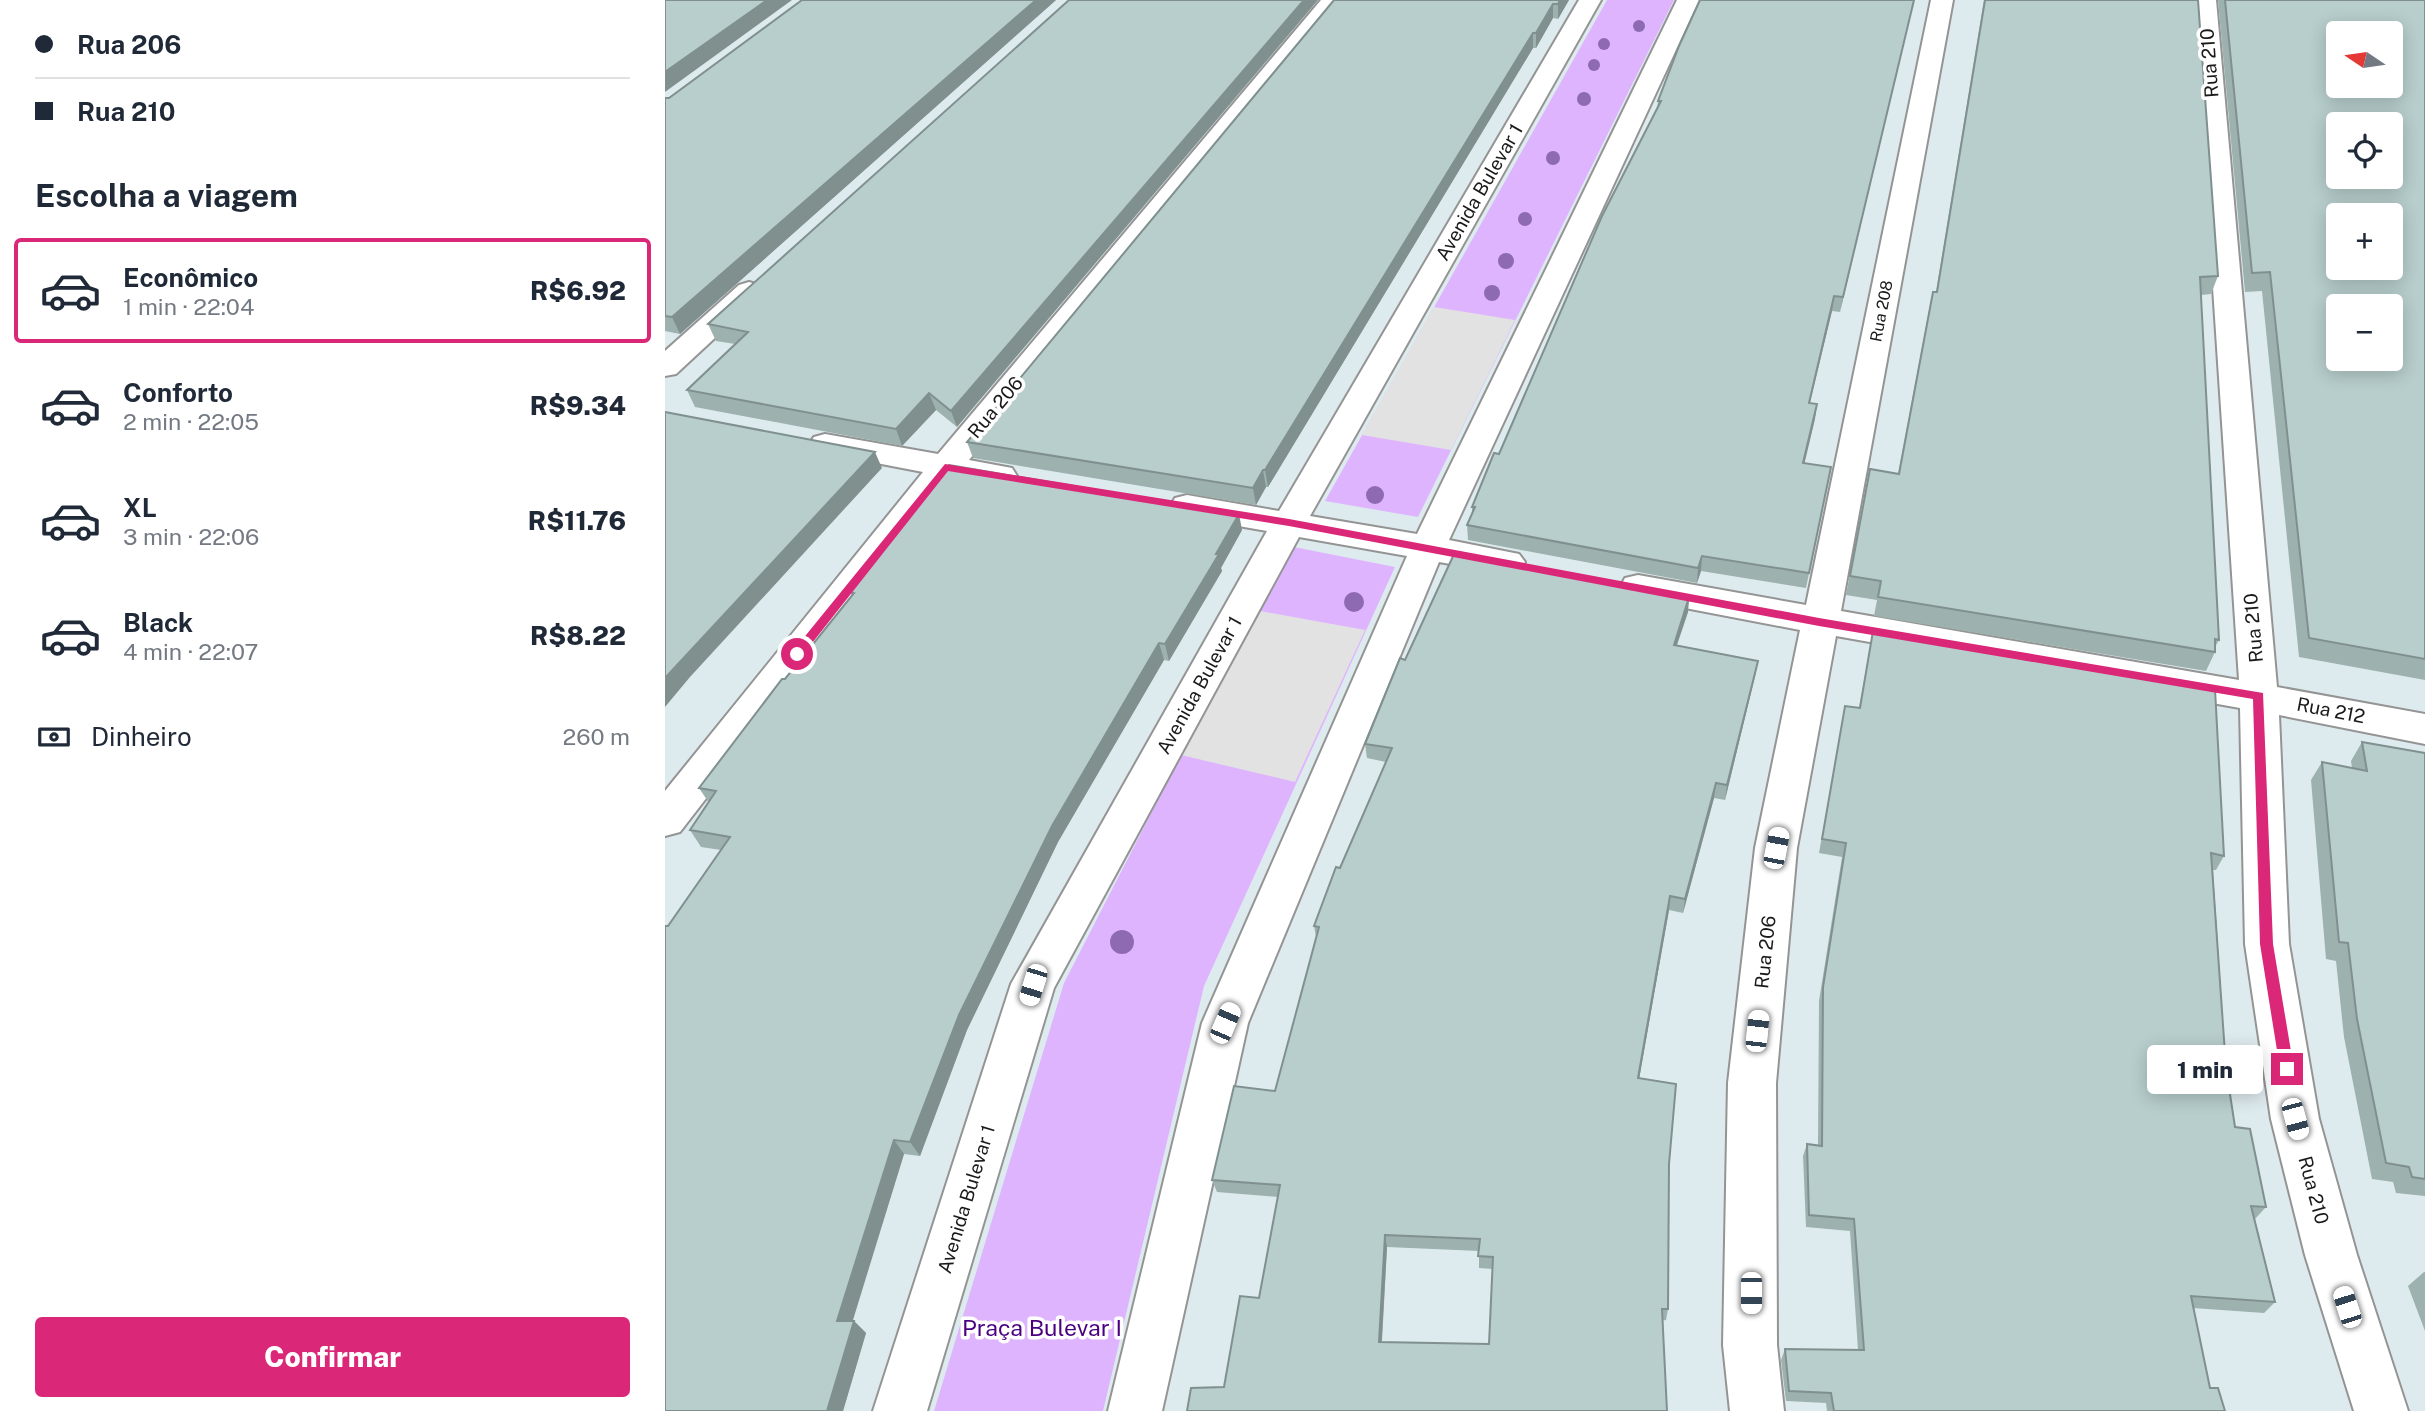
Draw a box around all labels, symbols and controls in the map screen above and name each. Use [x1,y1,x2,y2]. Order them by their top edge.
north arrow [2326,21,2403,98]
map controls [2326,21,2403,371]
street label: Rua 210 [2196,28,2222,98]
text: Rua 206 [77,29,181,60]
text: Rua 210 [77,96,175,127]
button: locate [2326,112,2403,189]
street label: Avenida Bulevar 1 [1431,120,1527,264]
text: Escolha a viagem [35,177,298,214]
button: + [2326,203,2403,280]
icon: car [39,259,102,322]
text: Econômico [123,262,258,293]
text: R$6.92 [530,275,626,306]
street label: Rua 208 [1866,279,1897,343]
text: 1 min · 22:04 [123,293,254,320]
button: − [2326,294,2403,371]
street label: Rua 206 [963,372,1027,442]
icon: car [39,374,102,437]
text: Conforto [123,377,233,408]
text: R$9.34 [530,390,626,421]
text: 2 min · 22:05 [123,408,259,435]
icon: car [39,489,102,552]
text: XL [123,492,157,523]
text: R$11.76 [528,505,626,536]
text: 3 min · 22:06 [123,523,259,550]
street label: Rua 210 [2239,592,2267,664]
icon: car [39,604,102,667]
text: Black [123,607,193,638]
street label: Avenida Bulevar 1 [1152,612,1246,758]
text: R$8.22 [530,620,626,651]
text: 4 min · 22:07 [123,638,258,665]
route start [781,638,813,670]
street label: Rua 212 [2295,693,2367,727]
icon: cash [35,718,73,756]
text: Dinheiro [91,721,192,752]
text: 260 m [563,723,630,750]
car [1762,825,1791,871]
street label: Rua 206 [1750,914,1780,990]
car [1017,962,1050,1008]
car [1208,1000,1243,1046]
car [1745,1009,1770,1053]
callout: 1 min [2147,1044,2263,1094]
route end [2271,1053,2303,1085]
text: 1 min [2177,1056,2233,1083]
car [2280,1096,2311,1142]
street label: Avenida Bulevar 1 [933,1122,999,1276]
street label: Rua 210 [2294,1154,2334,1226]
car [1741,1272,1762,1314]
car [2331,1284,2364,1330]
park label: Praça Bulevar I [962,1314,1122,1341]
button: Confirmar [35,1317,630,1397]

